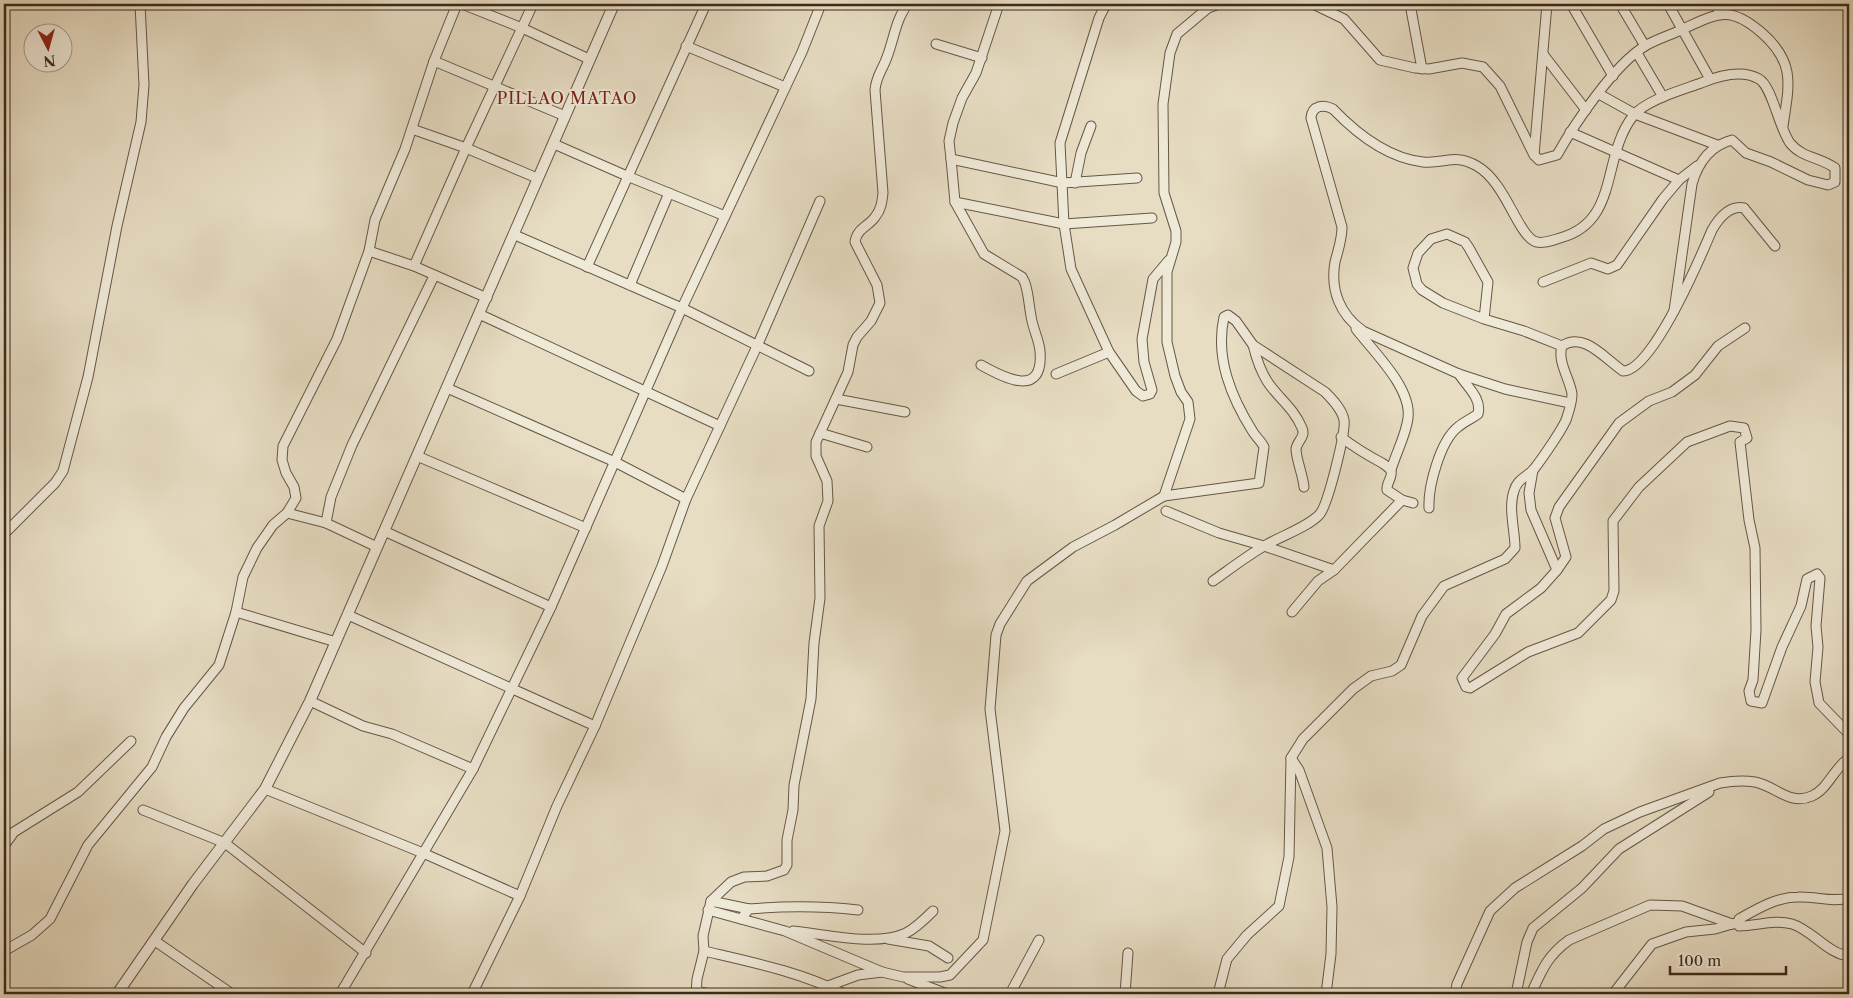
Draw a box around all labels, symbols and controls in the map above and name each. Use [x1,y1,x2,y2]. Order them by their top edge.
north arrow [22,22,72,72]
text: N [42,51,56,71]
district label: PILLAO MATAO [497,88,637,108]
scale bar [1670,943,1787,975]
text: 100 m [1678,951,1721,970]

